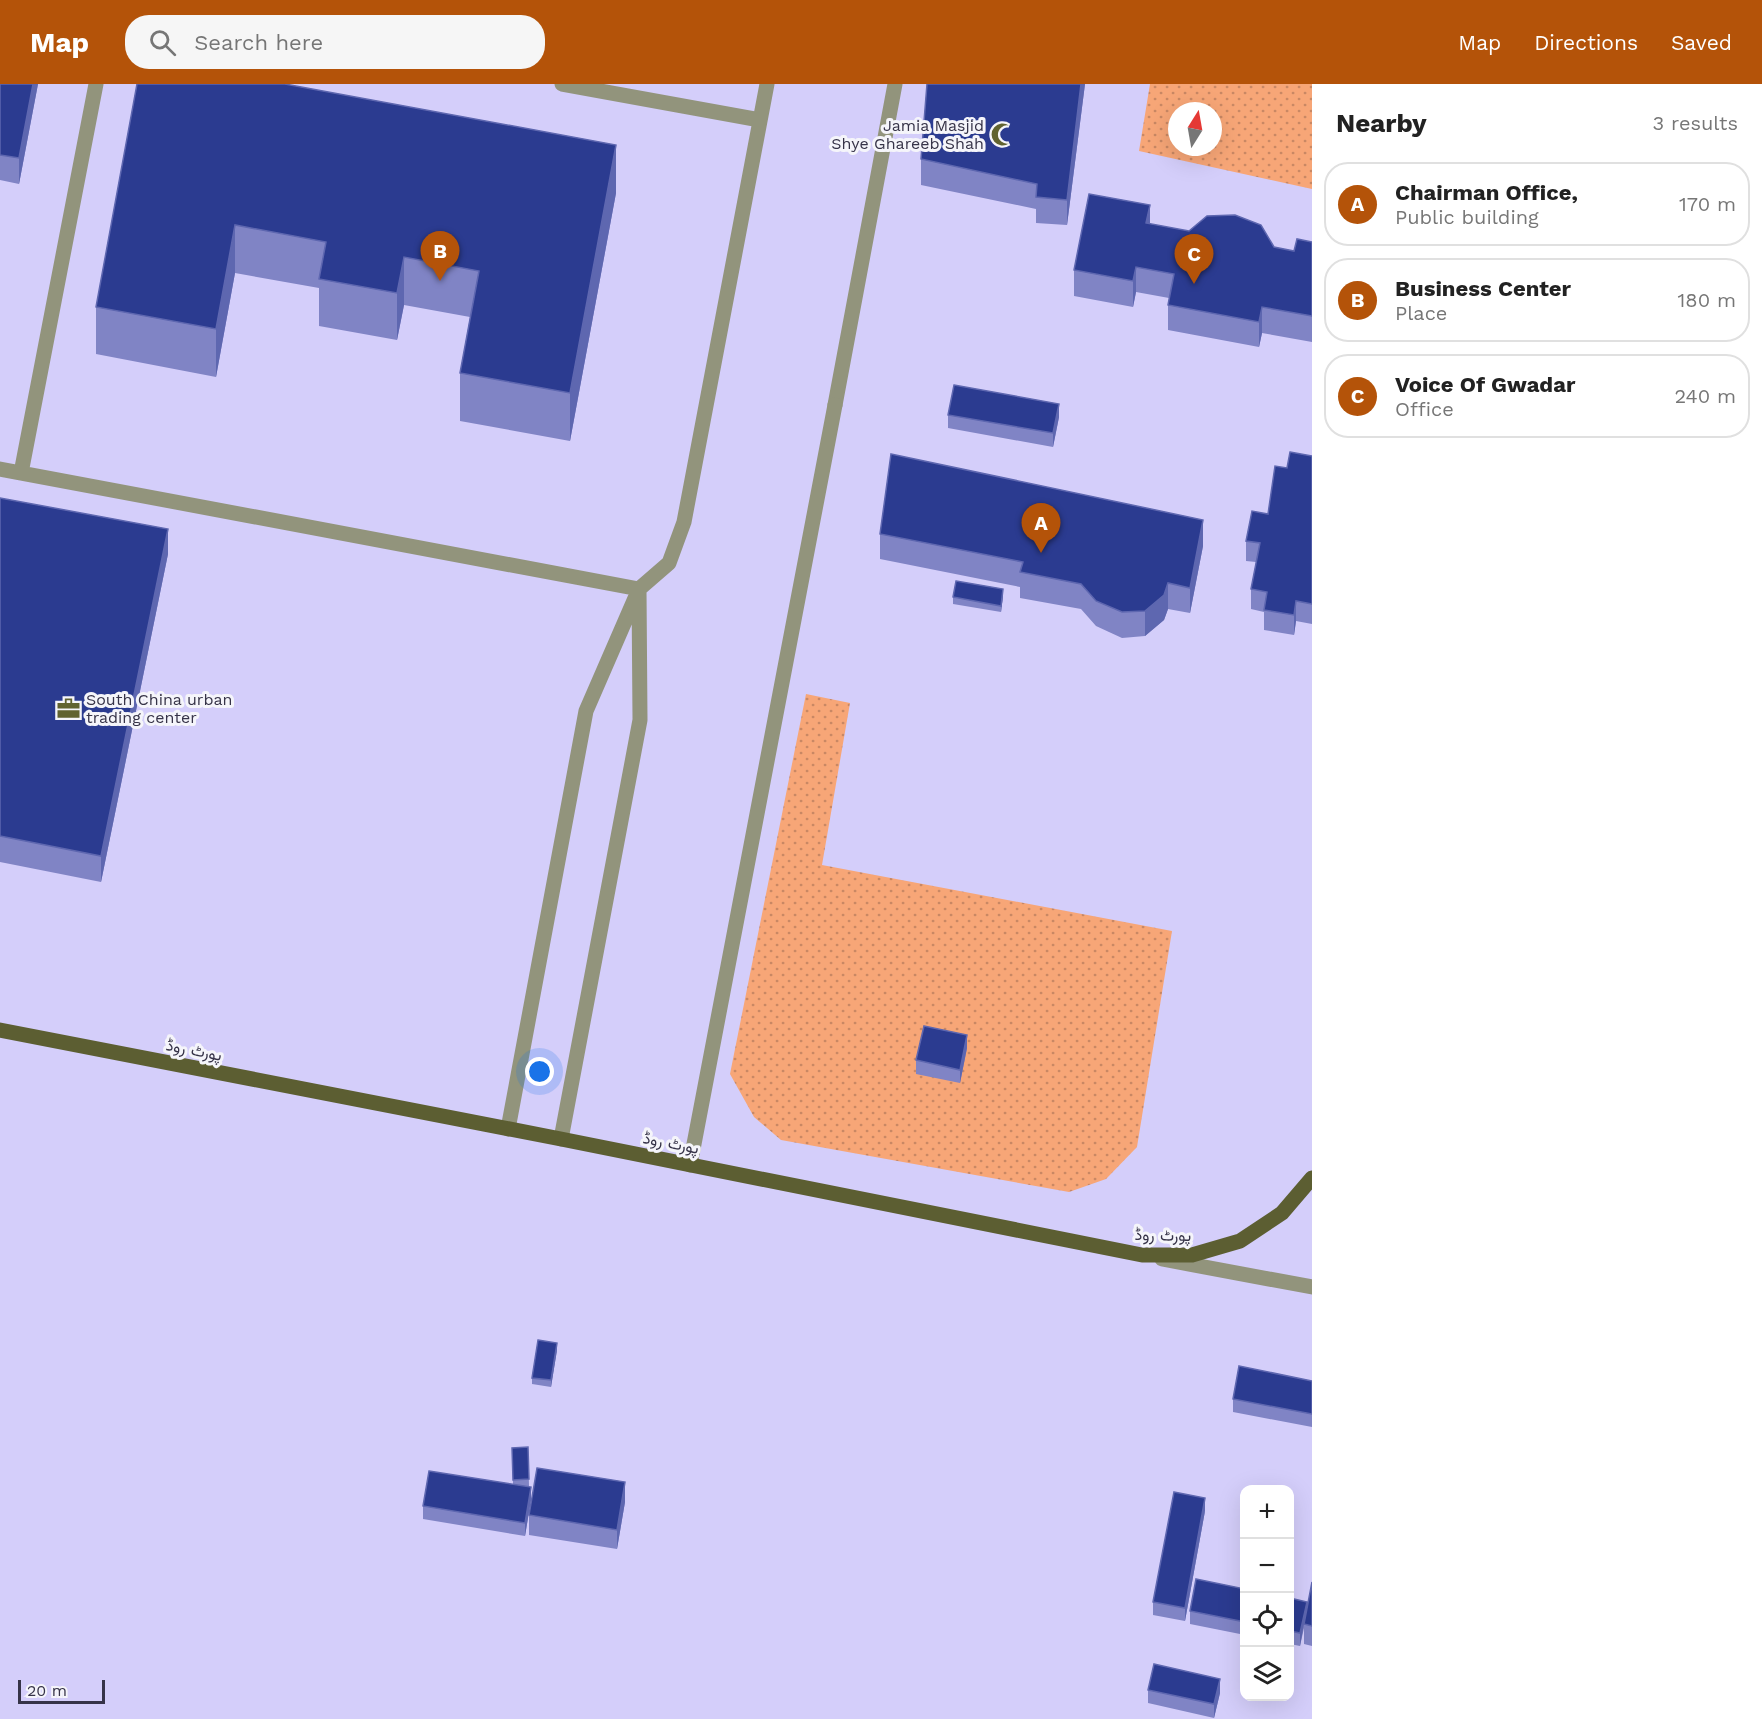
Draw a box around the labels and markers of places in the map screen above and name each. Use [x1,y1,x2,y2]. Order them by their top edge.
place label: Jamia Masjid Shye Ghareeb Shah [831,116,984,153]
mosque icon: Jamia Masjid Shye Ghareeb Shah [989,121,1015,147]
pin: B [420,232,460,281]
pin: C [1174,234,1214,284]
pin: A [1022,504,1060,553]
place label: South China urban trading center [86,690,232,727]
office icon: South China urban trading center [55,695,81,721]

